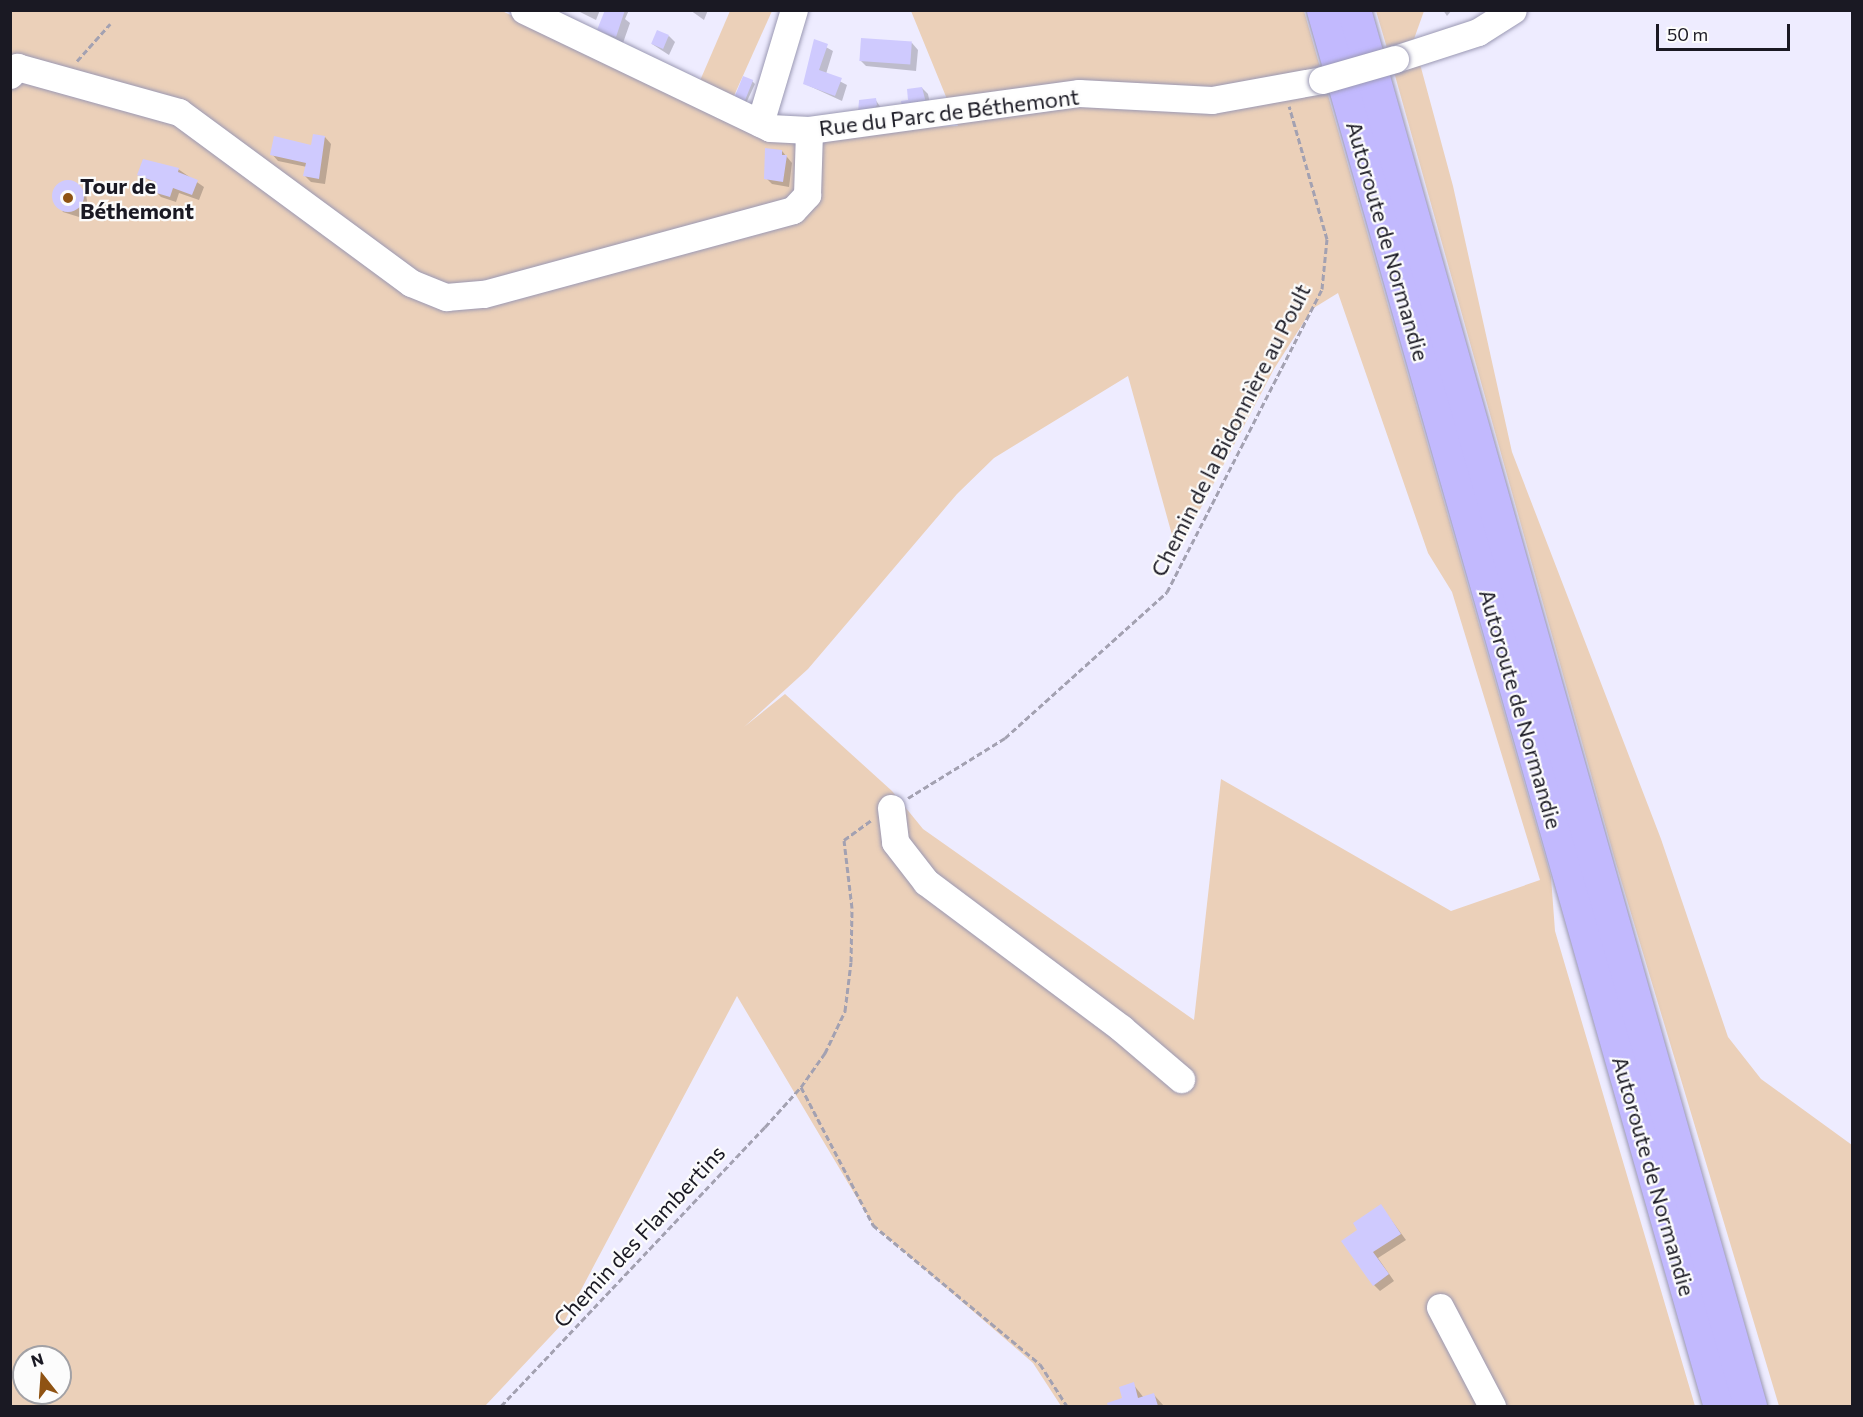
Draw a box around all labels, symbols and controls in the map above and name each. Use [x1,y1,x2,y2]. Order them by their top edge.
scale bar [1659,12,1792,50]
text: 50 m [1667,23,1708,45]
street label: Rue du Parc de Béthemont [817,83,1081,141]
street label: Autoroute de Normandie [1341,118,1435,364]
place label: Tour de Béthemont [80,172,194,224]
marker: Tour de Béthemont [61,191,75,205]
street label: Chemin de la Bidonnière au Poult [1145,279,1315,581]
street label: Autoroute de Normandie [1474,586,1568,832]
street label: Autoroute de Normandie [1607,1053,1701,1299]
street label: Chemin des Flambertins [548,1140,730,1332]
north arrow [12,1345,72,1405]
text: N [29,1348,46,1370]

